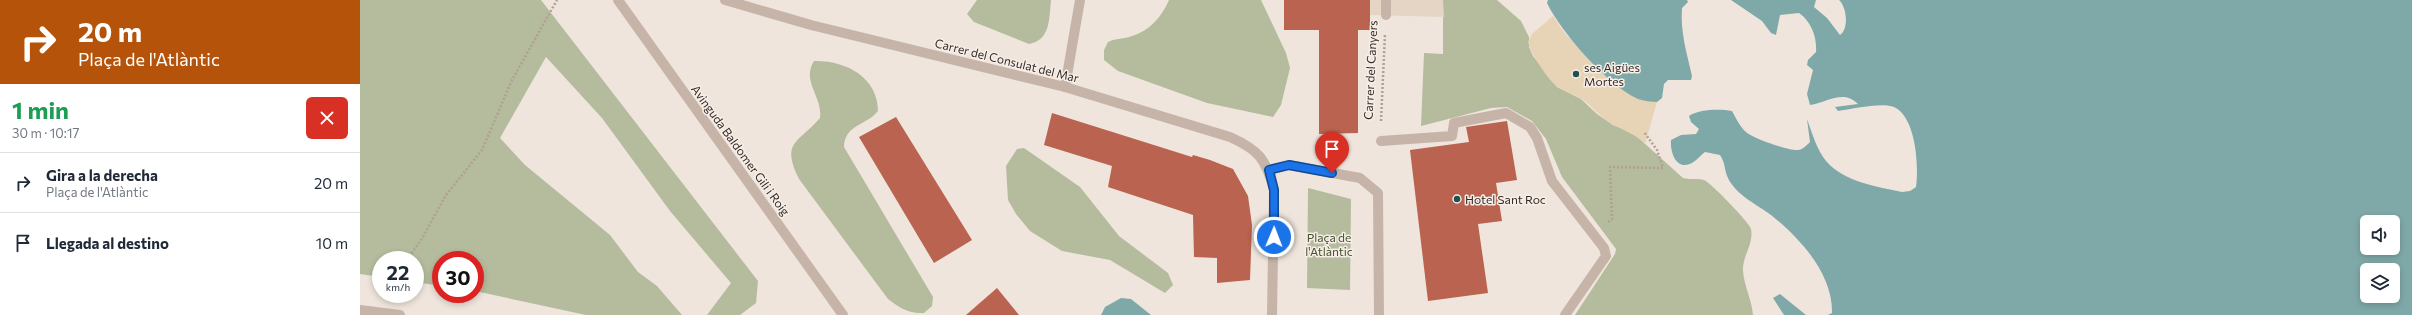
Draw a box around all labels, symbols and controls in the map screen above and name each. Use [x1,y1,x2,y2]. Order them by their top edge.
text: 20 m [78,14,142,48]
icon: right [12,16,64,68]
street label: Carrer del Canyers [1360,20,1380,120]
street label: Carrer del Consulat del Mar [934,35,1081,85]
text: Plaça de l'Atlàntic [78,48,220,70]
place label: ses Aigües Mortes [1584,60,1640,88]
marker: ses Aigües Mortes [1571,69,1581,79]
street label: Avinguda Baldomer Gili i Roig [689,82,793,218]
text: 1 min [12,95,69,124]
button: close [306,97,348,139]
text: 30 m · 10:17 [12,125,79,141]
pin [1315,132,1349,173]
icon: arrive [1321,138,1343,160]
text: Gira a la derecha [46,166,158,184]
icon: right [12,172,34,194]
text: 20 m [314,174,348,192]
text: Plaça de l'Atlàntic [46,184,148,200]
place label: Hotel Sant Roc [1465,192,1546,206]
marker: Hotel Sant Roc [1452,194,1462,204]
map controls [2360,215,2400,303]
button: sound [2360,215,2400,255]
position arrow [1253,216,1295,258]
park label: Plaça de l'Atlàntic [1305,230,1353,258]
icon: arrive [12,232,34,254]
text: Llegada al destino [46,234,169,252]
text: 10 m [316,234,348,252]
speed limit sign: 30 [432,251,484,303]
text: 22 [387,260,409,284]
button: layers [2360,263,2400,303]
text: km/h [386,281,410,293]

